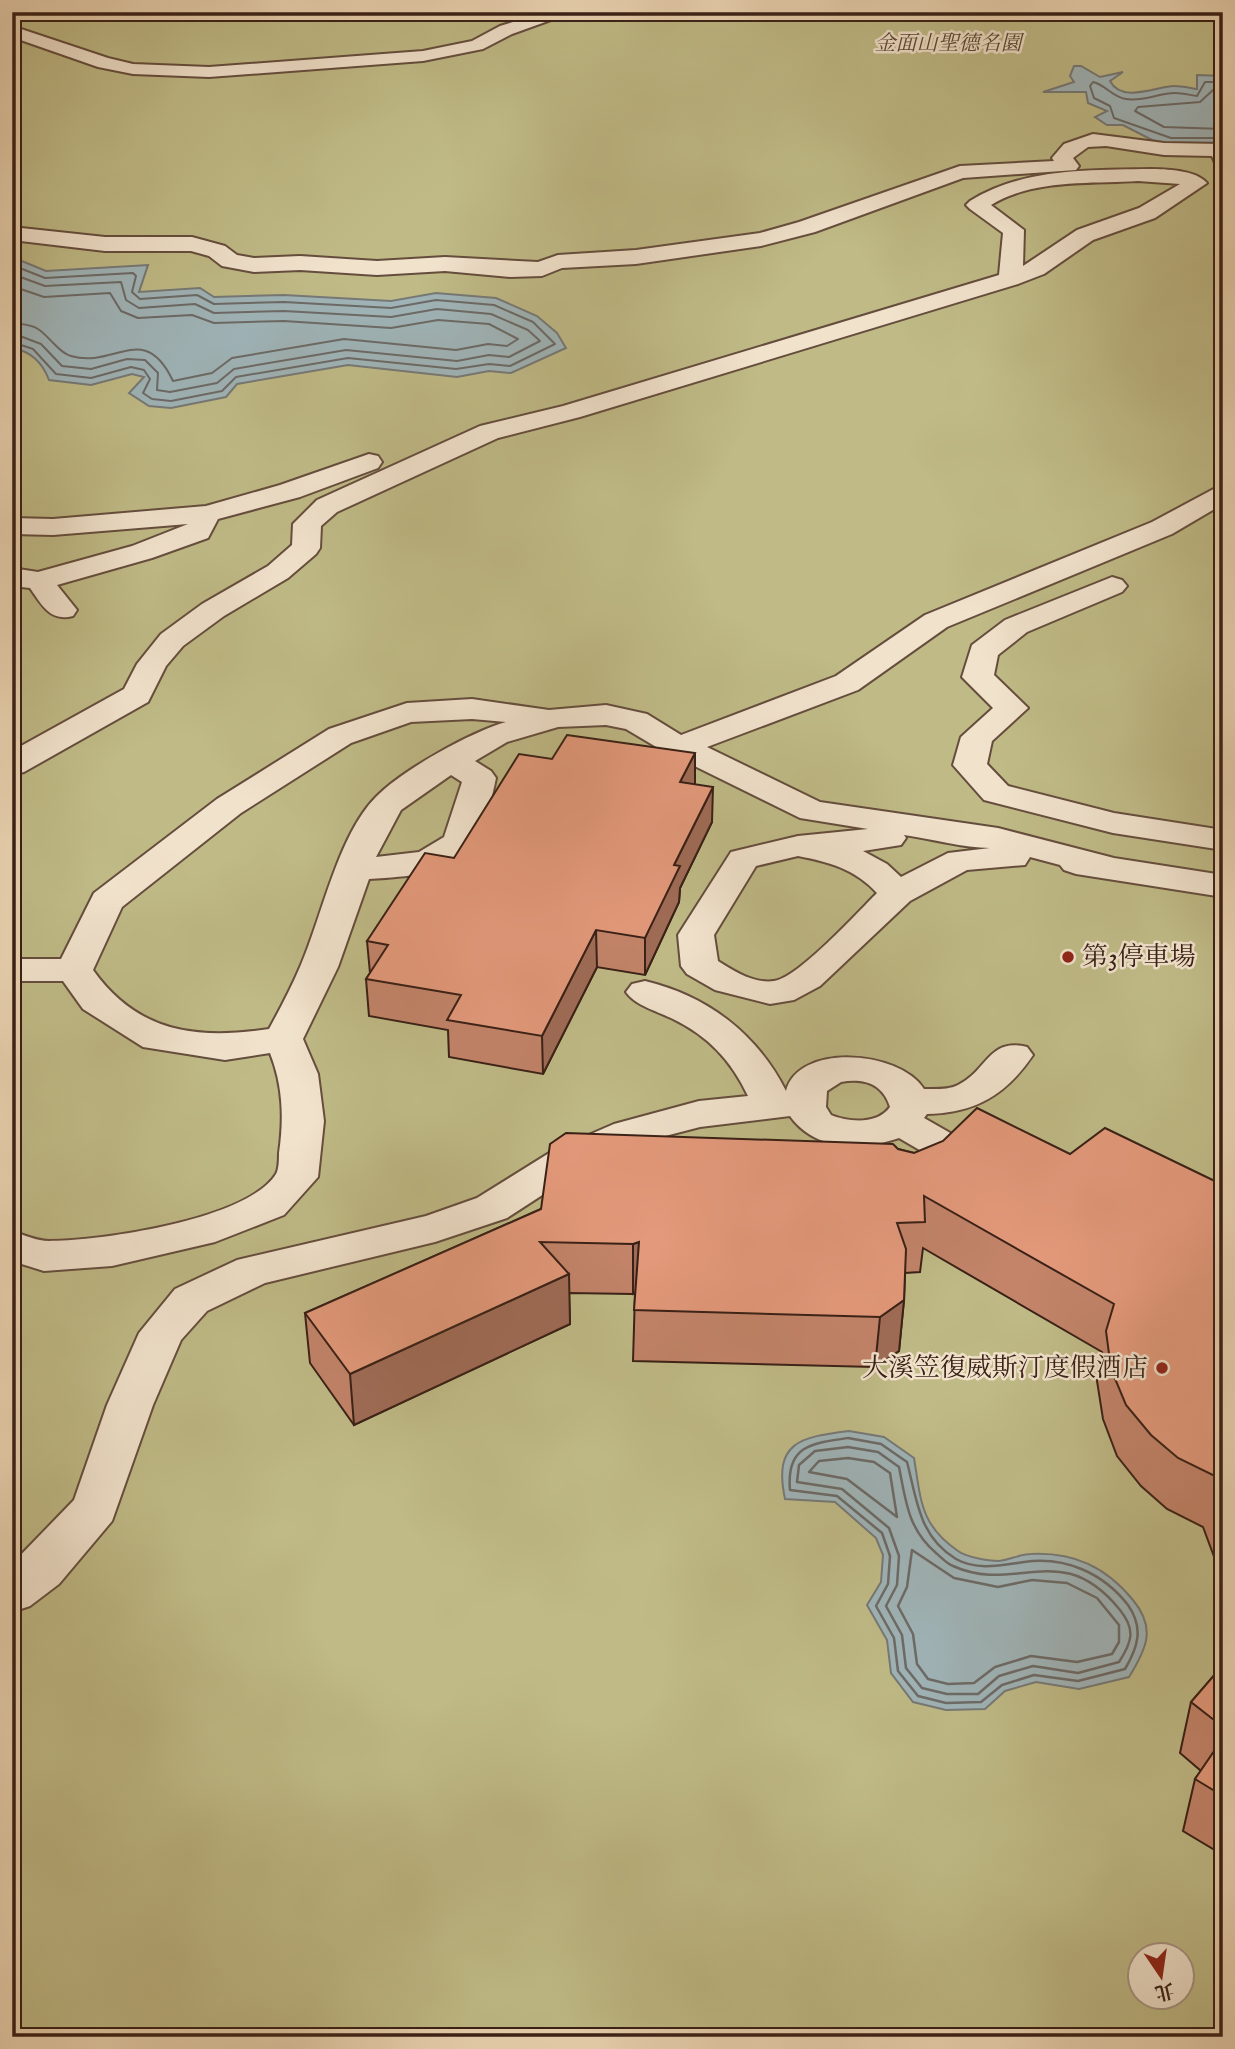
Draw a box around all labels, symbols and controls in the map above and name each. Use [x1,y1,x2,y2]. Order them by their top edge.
park label: 金面山聖德名園 [875,31,1024,58]
place label: 第3停車場 [1082,941,1196,974]
marker: 第3停車場 [1060,949,1076,965]
place label: 大溪笠復威斯汀度假酒店 [862,1352,1148,1385]
marker: 大溪笠復威斯汀度假酒店 [1154,1360,1170,1376]
north arrow [1126,1940,1196,2010]
text: 北 [1152,1977,1176,2004]

